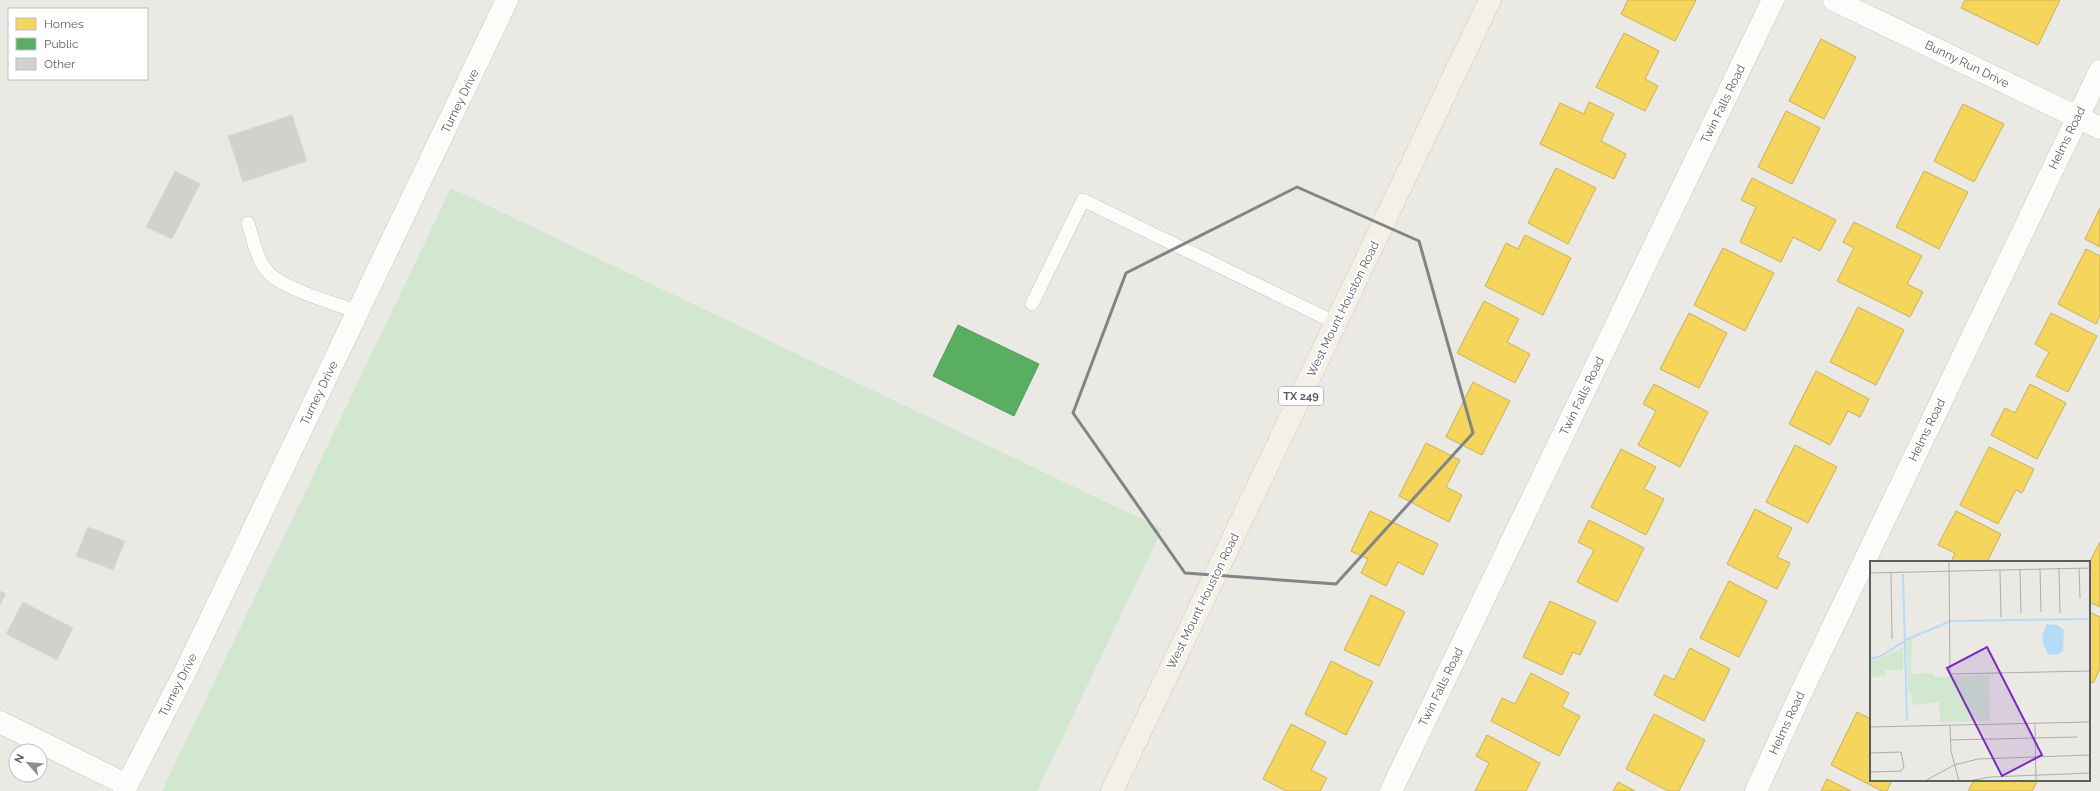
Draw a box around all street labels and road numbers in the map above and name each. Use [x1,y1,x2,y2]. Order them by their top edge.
street label: Bunny Run Drive [1923,38,2011,90]
street label: Twin Falls Road [1698,62,1748,146]
street label: Turney Drive [438,67,482,135]
street label: Helms Road [2046,104,2088,172]
street label: West Mount Houston Road [1304,239,1382,379]
street label: Twin Falls Road [1557,354,1607,438]
street label: Turney Drive [297,359,341,427]
road number: TX 249 [1279,387,1323,405]
street label: Helms Road [1906,396,1948,464]
street label: West Mount Houston Road [1164,531,1242,671]
street label: Twin Falls Road [1416,645,1466,729]
street label: Turney Drive [156,651,200,719]
street label: Helms Road [1766,689,1808,757]

